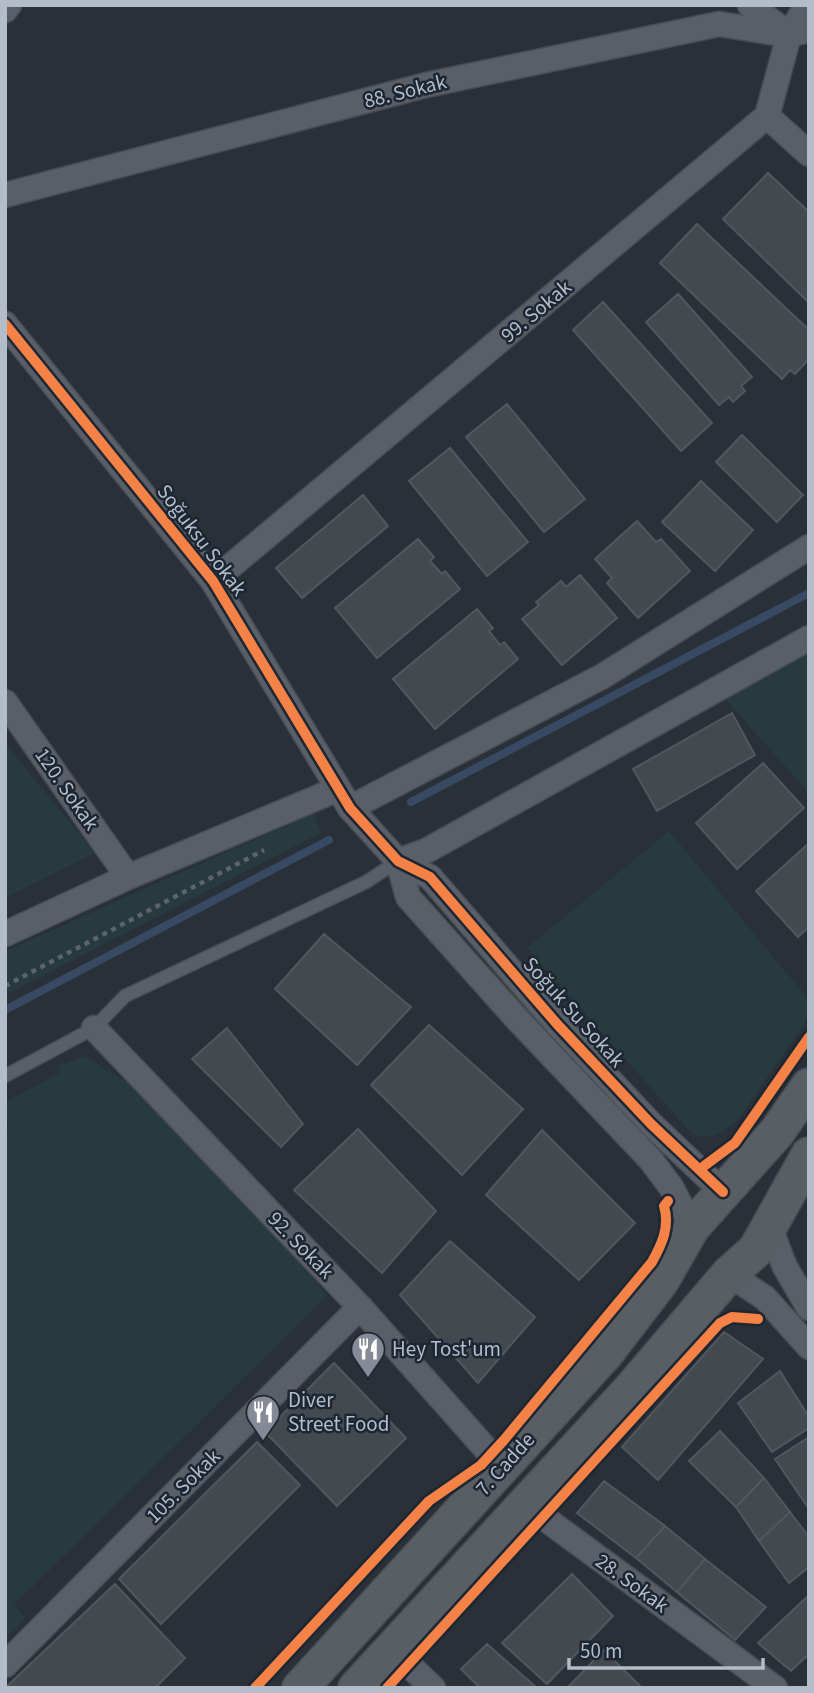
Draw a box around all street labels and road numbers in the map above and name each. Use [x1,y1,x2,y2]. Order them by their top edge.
street label: 88. Sokak [361,66,450,116]
street label: 99. Sokak [494,272,578,350]
street label: Soğuksu Sokak [150,478,254,603]
street label: 120. Sokak [28,742,107,837]
street label: Soğuk Su Sokak [516,950,632,1074]
street label: 92. Sokak [261,1204,341,1286]
street label: 7. Cadde [468,1426,542,1502]
street label: 105. Sokak [139,1442,227,1530]
street label: 28. Sokak [589,1546,675,1620]

